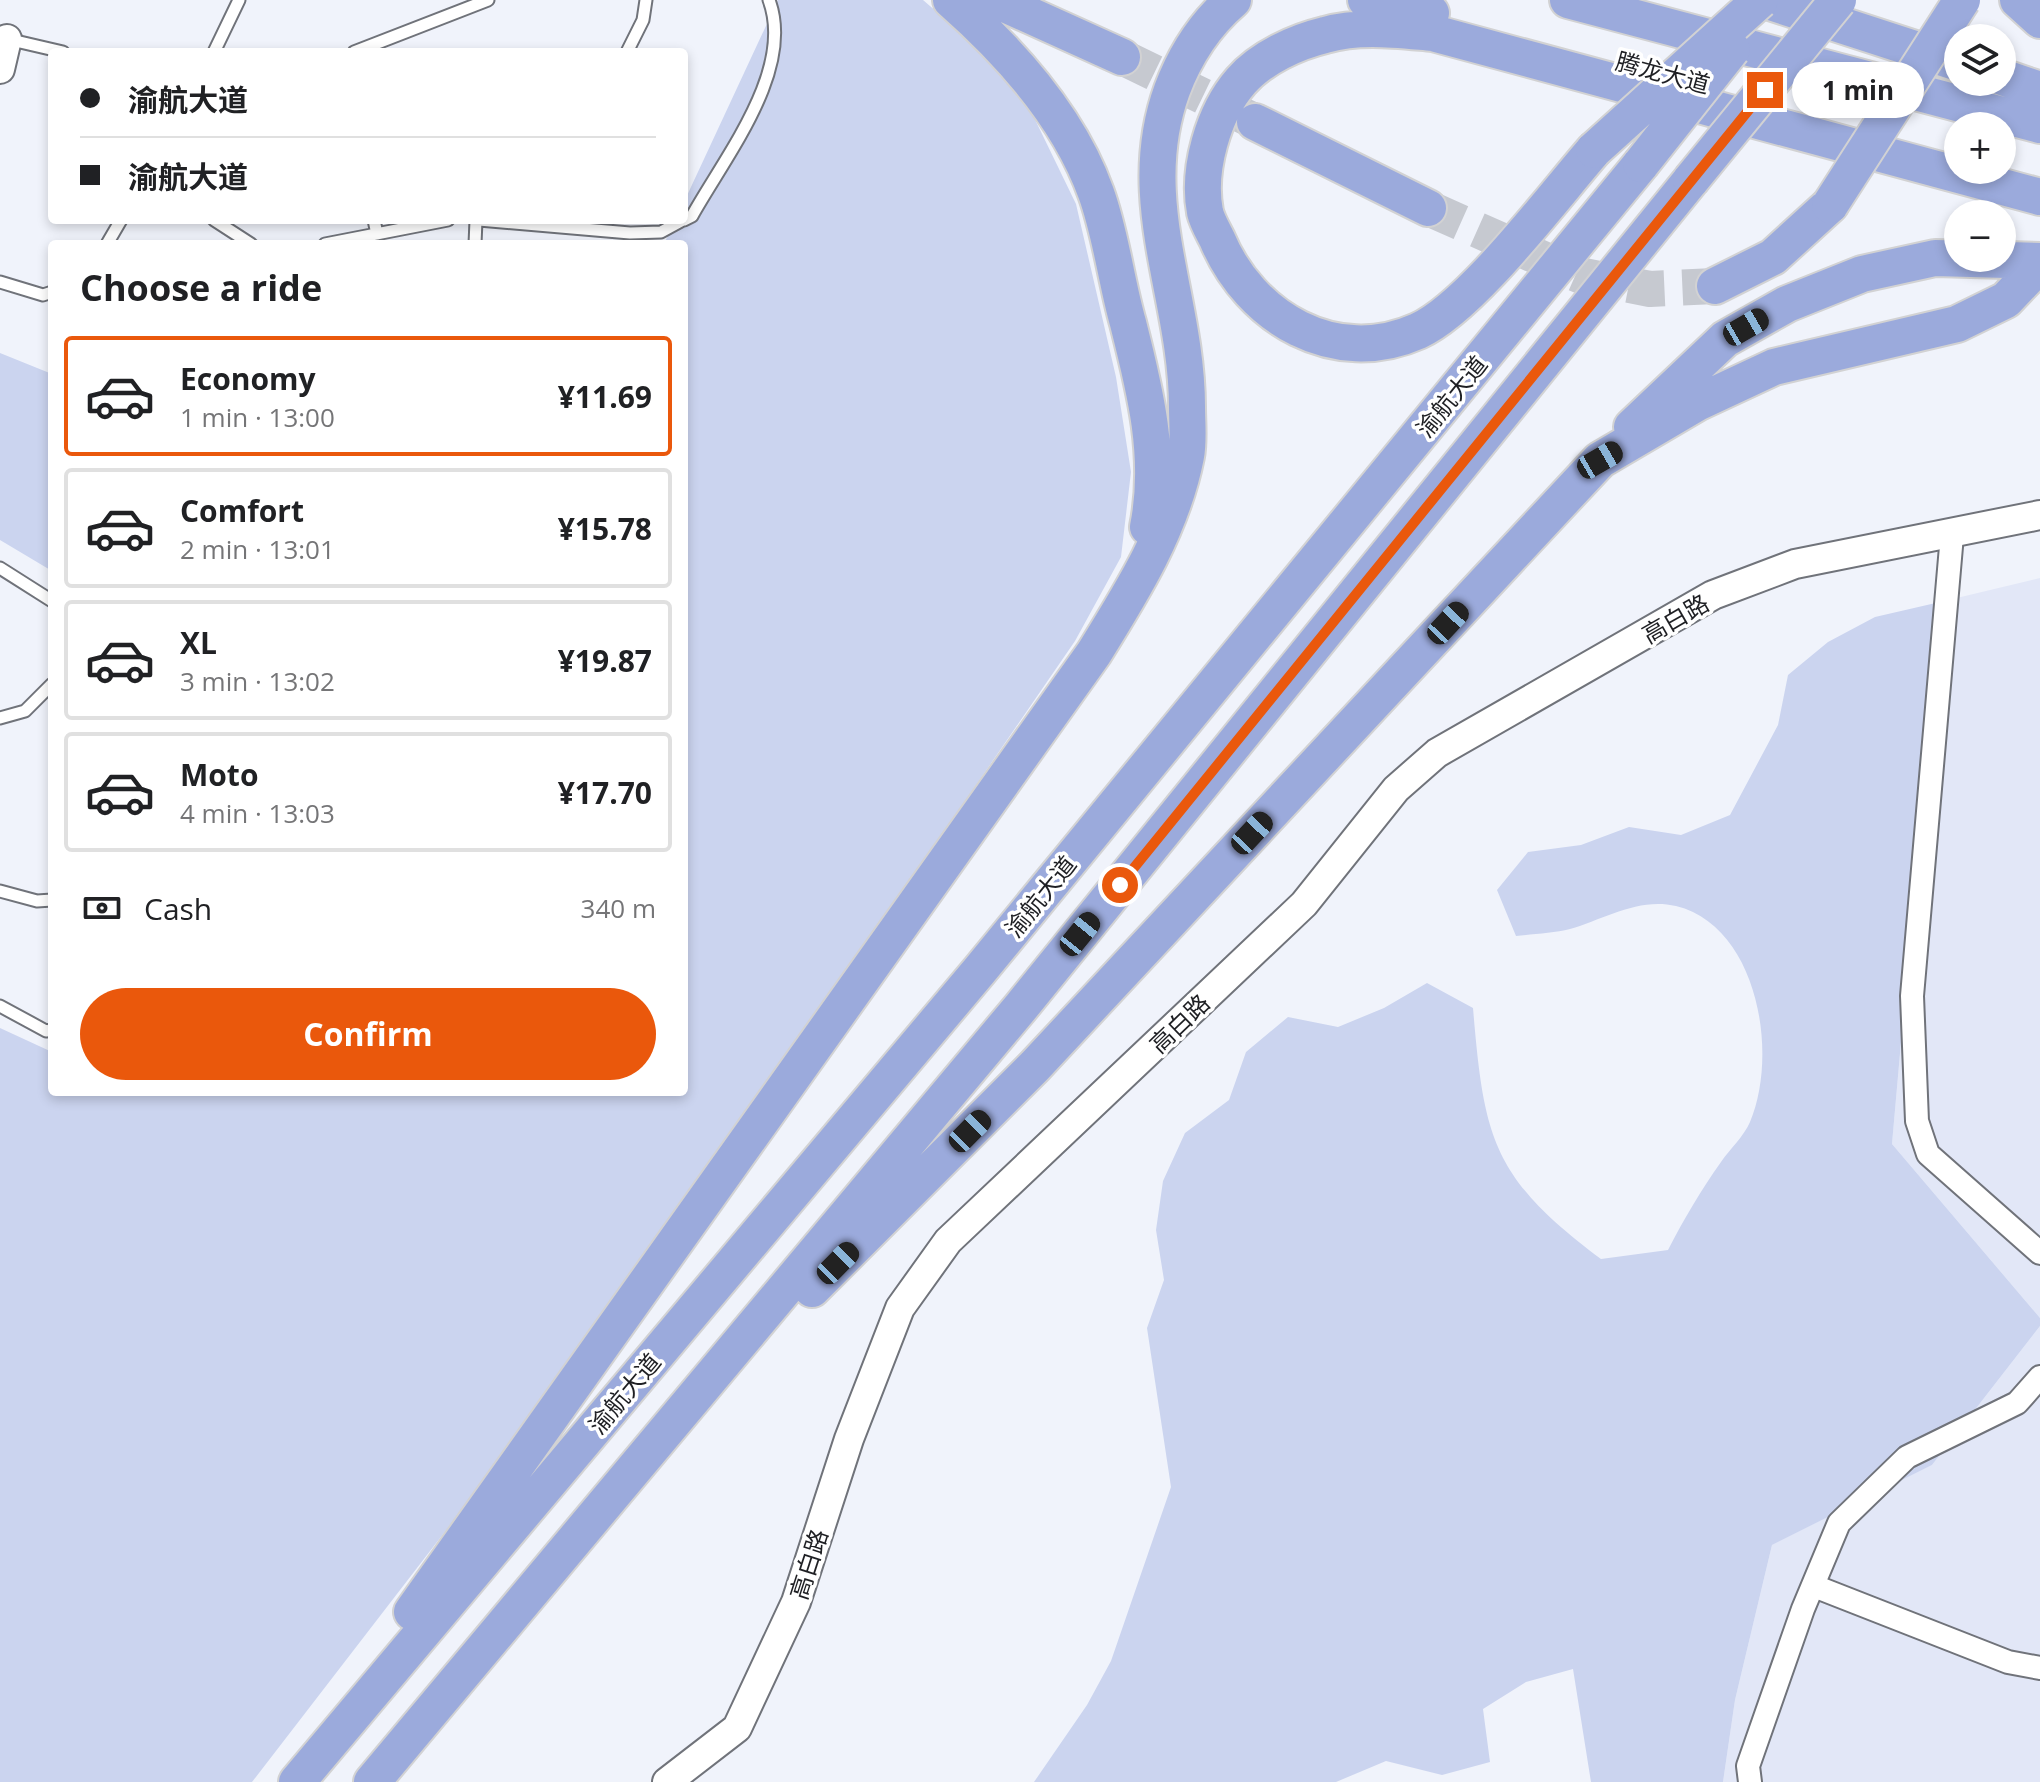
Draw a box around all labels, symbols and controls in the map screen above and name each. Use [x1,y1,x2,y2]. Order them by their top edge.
map controls [1944,24,2016,272]
button: layers [1944,24,2016,96]
street label: 腾龙大道 [1612,44,1714,100]
callout: 1 min [1793,62,1925,118]
route end [1747,72,1783,108]
text: 1 min [1822,72,1894,108]
text: 渝航大道 [128,79,248,120]
button: + [1944,112,2016,184]
text: 渝航大道 [128,156,248,197]
button: − [1944,200,2016,272]
text: Choose a ride [80,263,322,312]
car [1719,305,1773,349]
street label: 渝航大道 [1408,348,1494,444]
text: Economy [180,358,316,399]
icon: car [84,360,156,432]
text: ¥11.69 [558,376,652,417]
text: 1 min · 13:00 [180,399,335,435]
car [1573,438,1627,482]
text: Comfort [180,490,304,531]
icon: car [84,492,156,564]
text: ¥15.78 [558,508,652,549]
text: 2 min · 13:01 [180,531,335,567]
street label: 高白路 [1636,586,1714,650]
car [1423,597,1473,649]
text: XL [180,622,217,663]
icon: car [84,624,156,696]
text: ¥19.87 [558,640,652,681]
text: 3 min · 13:02 [180,663,335,699]
text: Moto [180,754,258,795]
icon: car [84,756,156,828]
text: ¥17.70 [558,772,652,813]
text: 4 min · 13:03 [180,795,335,831]
car [1227,807,1277,859]
street label: 渝航大道 [997,848,1083,944]
route start [1102,867,1138,903]
icon: cash [80,886,124,930]
text: Cash [144,888,212,929]
text: 340 m [581,890,656,926]
car [1056,908,1104,960]
street label: 高白路 [1142,986,1216,1060]
button: Confirm [80,988,656,1080]
car [945,1106,995,1156]
car [813,1238,863,1288]
street label: 渝航大道 [581,1346,667,1440]
street label: 高白路 [781,1525,835,1603]

